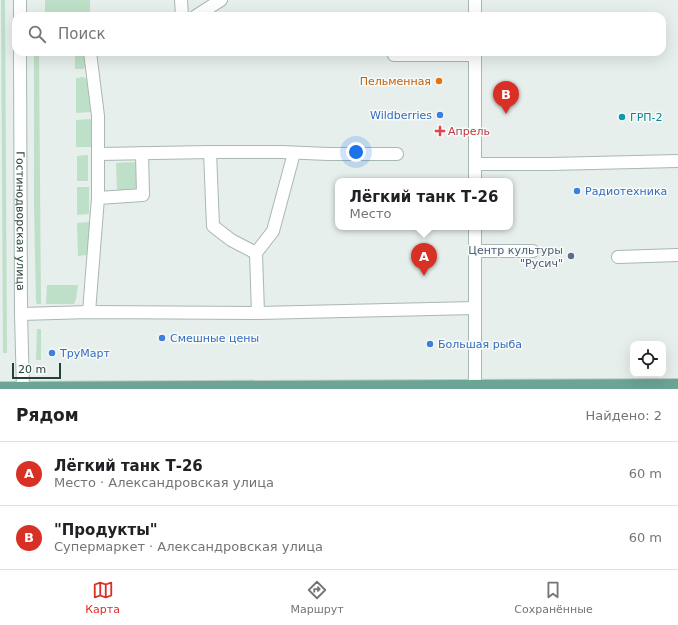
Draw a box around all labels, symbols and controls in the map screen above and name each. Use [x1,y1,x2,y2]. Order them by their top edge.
search box [12,12,666,56]
icon: search [26,23,48,45]
text: Поиск [58,25,106,43]
place label: Пельменная [360,75,431,88]
marker: Пельменная [434,76,444,86]
pin: B [493,81,519,114]
place label: Wildberries [370,109,432,122]
marker: Wildberries [435,110,445,120]
place label: ГРП-2 [630,111,663,124]
marker: ГРП-2 [617,112,627,122]
place label: Апрель [448,125,490,138]
marker: Апрель [435,126,445,136]
your location [346,142,366,162]
street label: Гостинодворская улица [13,151,27,291]
popup [335,178,513,230]
place label: Радиотехника [585,185,667,198]
marker: Радиотехника [572,186,582,196]
text: Лёгкий танк Т-26 [350,188,498,206]
text: Место [350,206,391,221]
pin: A [411,243,437,276]
place label: Центр культуры "Русич" [468,244,563,270]
marker: Центр культуры "Русич" [566,251,576,261]
place label: Смешные цены [170,332,259,345]
marker: Смешные цены [157,333,167,343]
place label: Большая рыба [438,338,522,351]
marker: Большая рыба [425,339,435,349]
map controls [630,341,666,377]
button: locate [630,341,666,377]
place label: ТруМарт [59,347,110,360]
marker: ТруМарт [47,348,57,358]
scale bar [12,361,61,380]
text: 20 m [18,363,46,376]
text: Рядом [16,405,79,425]
text: Найдено: 2 [586,408,662,423]
text: Лёгкий танк Т-26 [54,457,203,475]
text: A [24,466,34,481]
text: 60 m [629,466,662,481]
text: Место · Александровская улица [54,475,274,490]
text: "Продукты" [54,521,158,539]
text: B [24,530,34,545]
text: 60 m [629,530,662,545]
text: Супермаркет · Александровская улица [54,539,323,554]
tab: Карта [85,579,120,616]
tab: Маршрут [291,579,344,616]
tab: Сохранённые [514,579,593,616]

